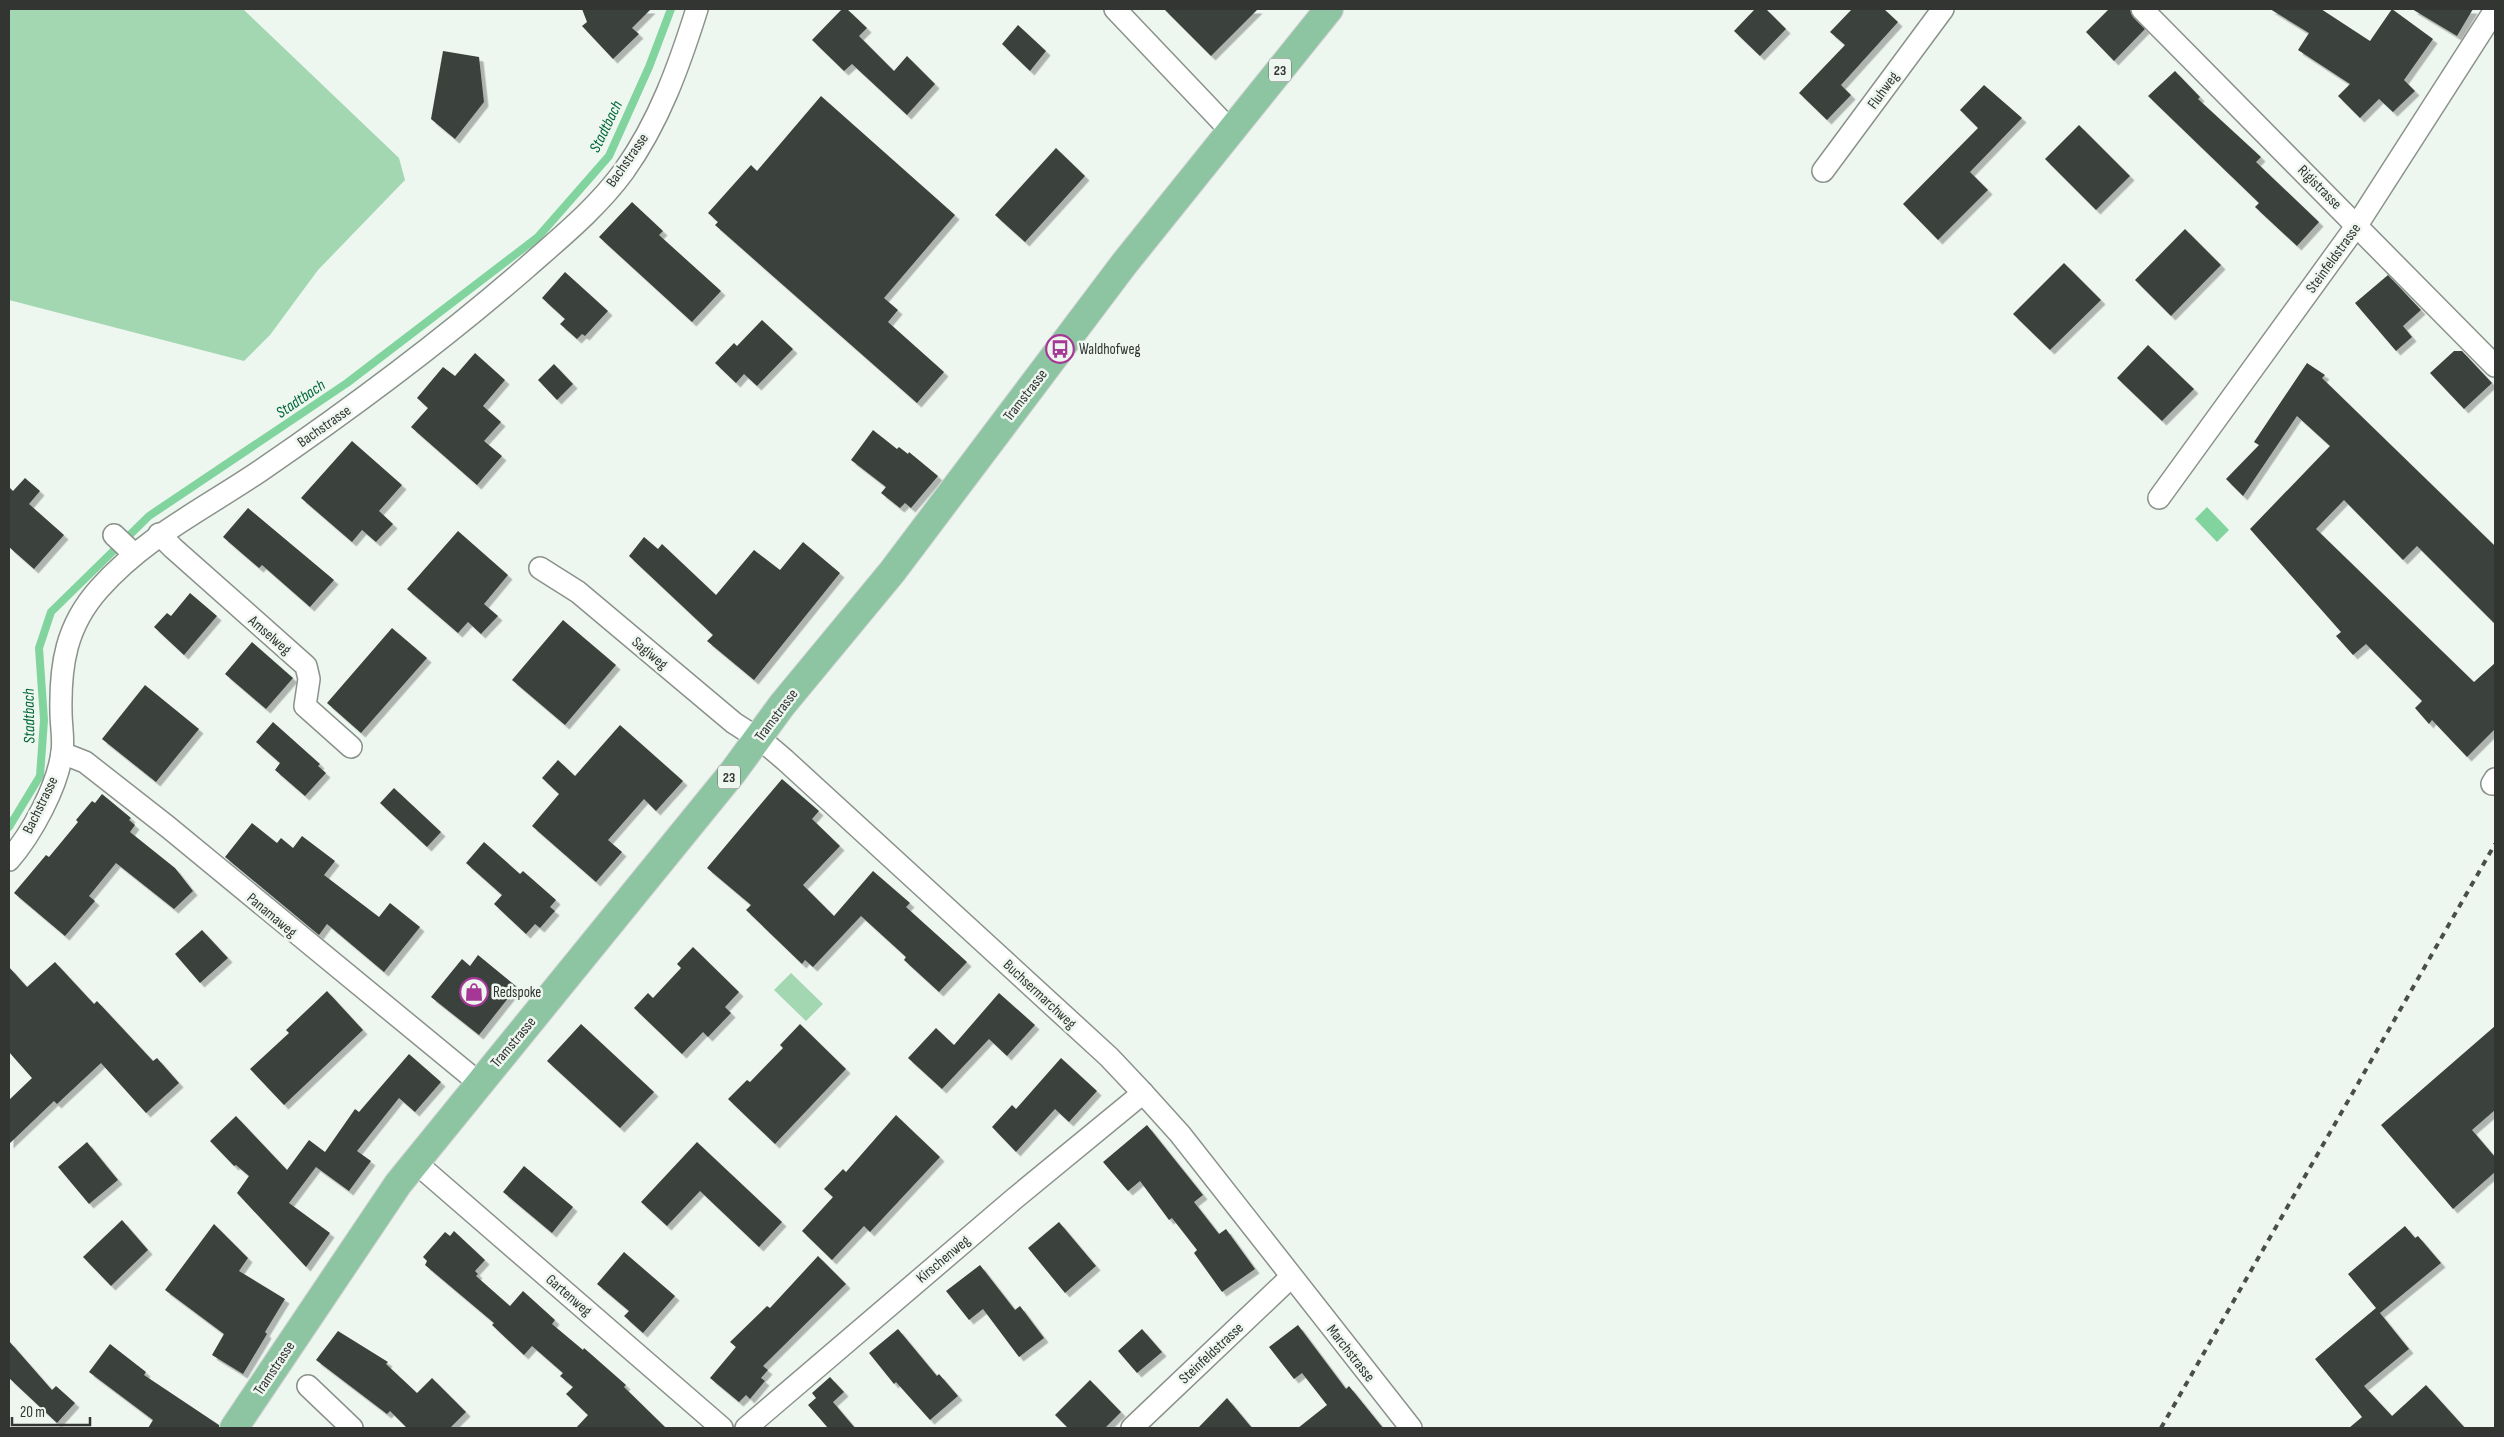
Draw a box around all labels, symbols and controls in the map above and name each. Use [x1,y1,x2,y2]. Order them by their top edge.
road number: 23 [1269,58,1291,82]
street label: Fluhweg [1864,68,1903,113]
water label: Stadtbach [586,97,627,156]
street label: Bachstrasse [602,130,653,191]
street label: Rigistrasse [2294,161,2346,213]
street label: Steinfeldstrasse [2302,220,2365,297]
bus stop icon: Waldhofweg [1045,334,1075,364]
place label: Waldhofweg [1079,340,1141,359]
street label: Tramstrasse [999,365,1052,425]
water label: Stadtbach [273,376,329,423]
street label: Bachstrasse [294,401,355,452]
street label: Amselweg [243,611,295,659]
street label: Sagiweg [628,633,672,674]
street label: Tramstrasse [750,685,802,745]
water label: Stadtbach [20,688,39,744]
road number: 23 [718,766,740,789]
street label: Bachstrasse [18,773,62,837]
street label: Panamaweg [243,889,301,942]
street label: Buchsermarchweg [999,956,1080,1033]
shop icon: Redspoke [459,977,489,1007]
place label: Redspoke [493,983,541,1002]
street label: Tramstrasse [487,1013,540,1072]
street label: Kirschenweg [913,1231,974,1287]
street label: Gartenweg [542,1270,596,1321]
street label: Steinfeldstrasse [1175,1319,1248,1388]
street label: Marchstrasse [1322,1321,1379,1386]
street label: Tramstrasse [250,1338,299,1399]
scale bar [12,1394,90,1426]
text: 20 m [20,1403,45,1422]

